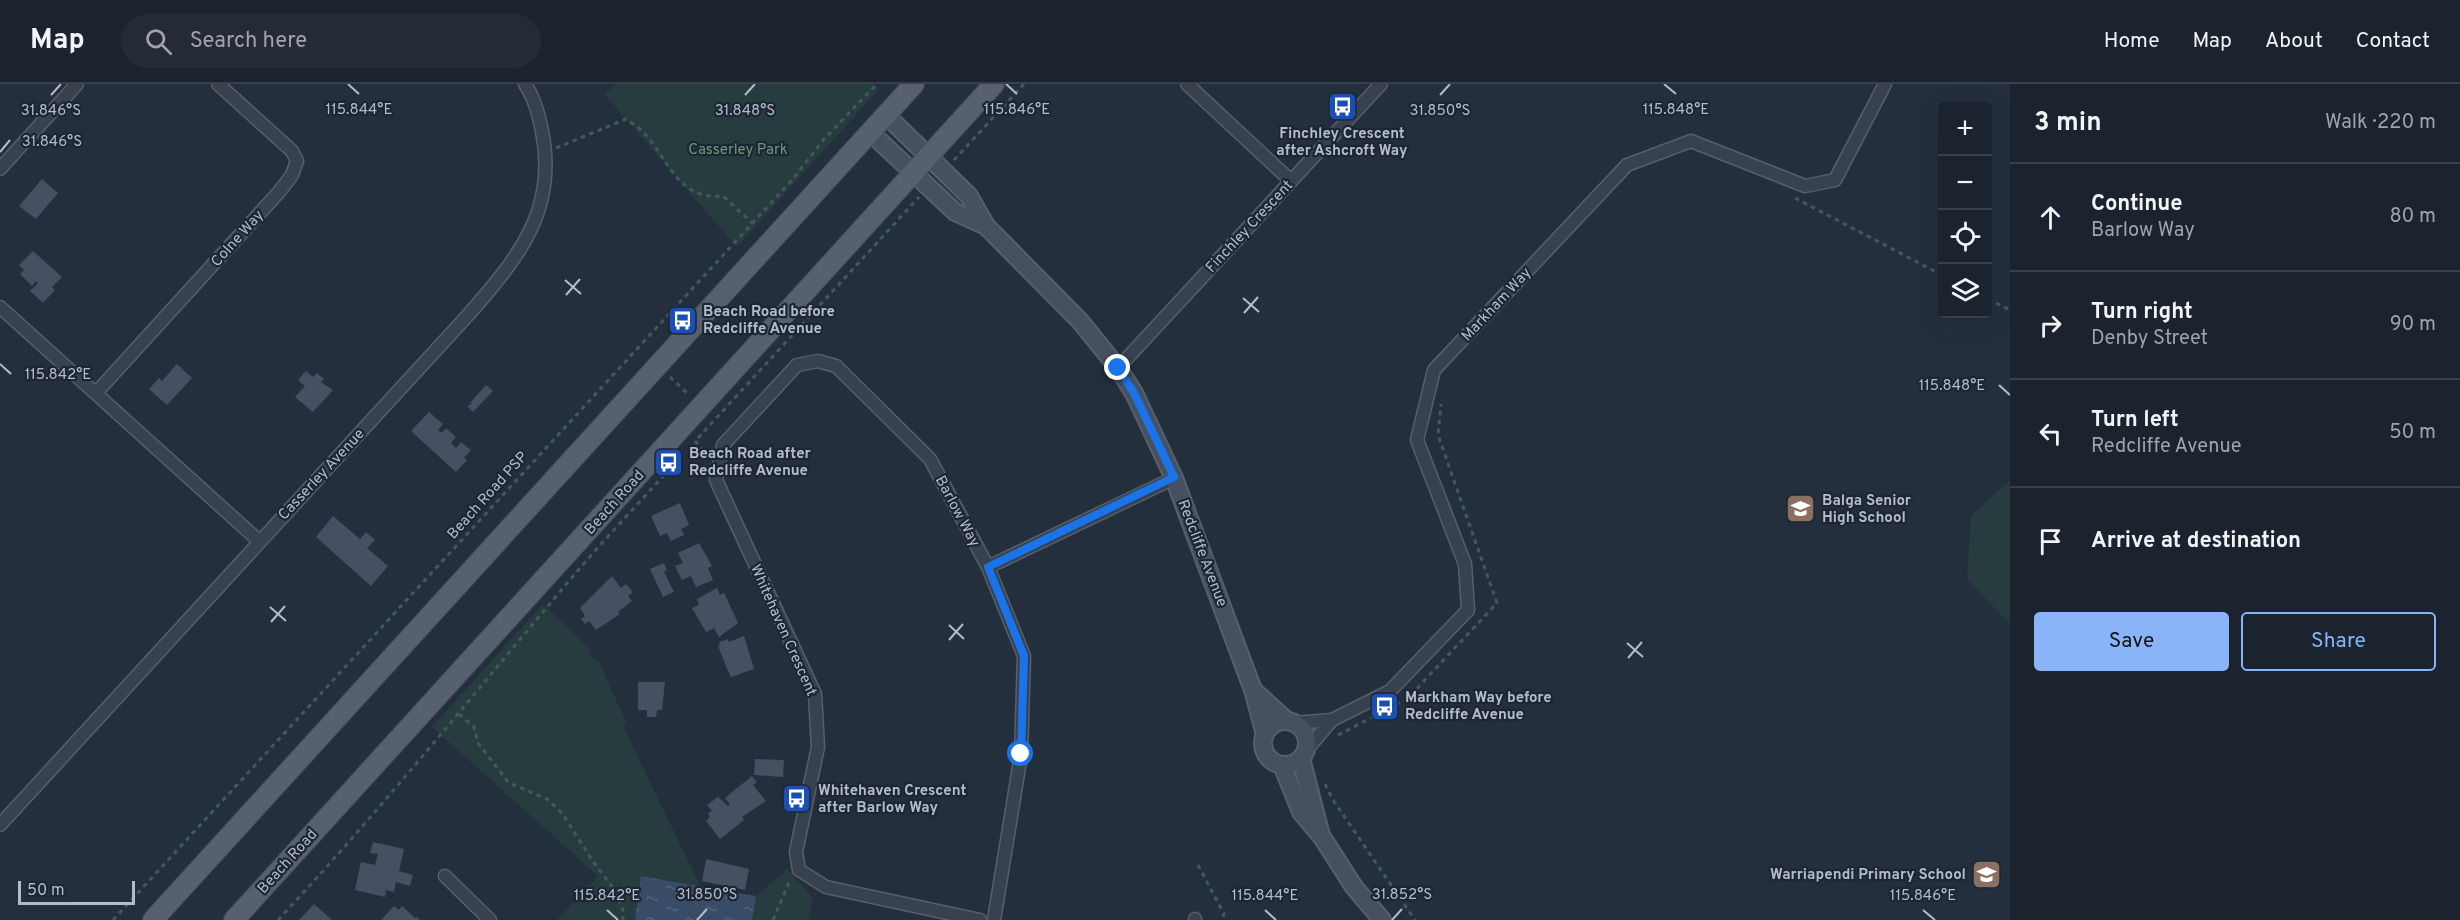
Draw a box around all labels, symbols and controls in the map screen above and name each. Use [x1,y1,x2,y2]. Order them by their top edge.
search box [121,14,541,68]
text: Map [30,23,85,59]
icon: search [142,25,175,58]
text: Search here [190,28,307,55]
text: Home [2104,28,2160,55]
text: Map [2193,28,2232,55]
text: About [2265,28,2323,55]
text: Contact [2356,28,2430,55]
bus stop icon: Finchley Crescent after Ashcroft Way [1326,90,1358,122]
text: 115.844°E [326,101,392,120]
text: 115.846°E [984,101,1050,120]
text: 115.848°E [1643,101,1709,120]
text: 31.846°S [21,102,81,121]
text: 31.848°S [715,102,775,121]
text: 31.850°S [1409,102,1471,121]
map controls [1938,102,1992,318]
button: + [1938,102,1992,156]
text: 3 min [2034,107,2102,140]
text: Walk · 220 m [2325,110,2436,136]
place label: Finchley Crescent after Ashcroft Way [1276,125,1408,161]
text: 31.846°S [22,133,82,152]
park label: Casserley Park [688,141,788,160]
button: − [1938,156,1992,210]
street label: Finchley Crescent [1202,177,1298,277]
text: Continue [2091,191,2182,218]
icon: ahead [2034,201,2067,234]
text: 80 m [2390,204,2436,230]
street label: Colne Way [208,207,269,271]
button: locate [1938,210,1992,264]
text: Barlow Way [2091,218,2195,244]
street label: Markham Way [1458,264,1536,346]
button: layers [1938,264,1992,318]
text: Turn right [2091,299,2193,326]
place label: Beach Road before Redcliffe Avenue [703,303,835,339]
bus stop icon: Beach Road before Redcliffe Avenue [666,304,698,336]
icon: right [2034,309,2067,342]
text: 90 m [2390,312,2436,338]
text: Denby Street [2091,326,2208,352]
route end [1104,354,1130,380]
text: 115.842°E [25,366,91,385]
text: 115.848°E [1919,377,1985,396]
text: Turn left [2091,407,2179,434]
icon: left [2034,417,2067,450]
text: 50 m [2389,420,2436,446]
street label: Casserley Avenue [275,425,369,525]
text: Redcliffe Avenue [2091,434,2241,460]
place label: Beach Road after Redcliffe Avenue [689,445,812,481]
bus stop icon: Beach Road after Redcliffe Avenue [652,446,684,478]
street label: Beach Road PSP [444,448,532,544]
street label: Beach Road [581,467,649,539]
street label: Barlow Way [930,473,983,551]
place label: Balga Senior High School [1822,492,1912,528]
school or university icon: Balga Senior High School [1785,493,1817,525]
street label: Redcliffe Avenue [1173,497,1231,610]
icon: arrive [2034,525,2067,558]
text: Arrive at destination [2091,528,2301,555]
street label: Whitehaven Crescent [745,562,820,699]
button: Save [2034,612,2229,671]
button: Share [2241,612,2436,671]
place label: Markham Way before Redcliffe Avenue [1405,689,1552,725]
bus stop icon: Markham Way before Redcliffe Avenue [1368,690,1400,722]
route start [1007,740,1033,766]
place label: Whitehaven Crescent after Barlow Way [818,782,966,818]
bus stop icon: Whitehaven Crescent after Barlow Way [781,783,813,815]
street label: Beach Road [254,826,322,898]
school or university icon: Warriapendi Primary School [1971,858,2003,890]
place label: Warriapendi Primary School [1770,866,1966,885]
scale bar [18,878,135,906]
text: 50 m [27,881,65,901]
text: 31.850°S [676,886,738,905]
text: 31.852°S [1372,886,1432,905]
text: 115.842°E [574,887,640,906]
text: 115.844°E [1232,887,1298,906]
text: 115.846°E [1890,887,1956,906]

